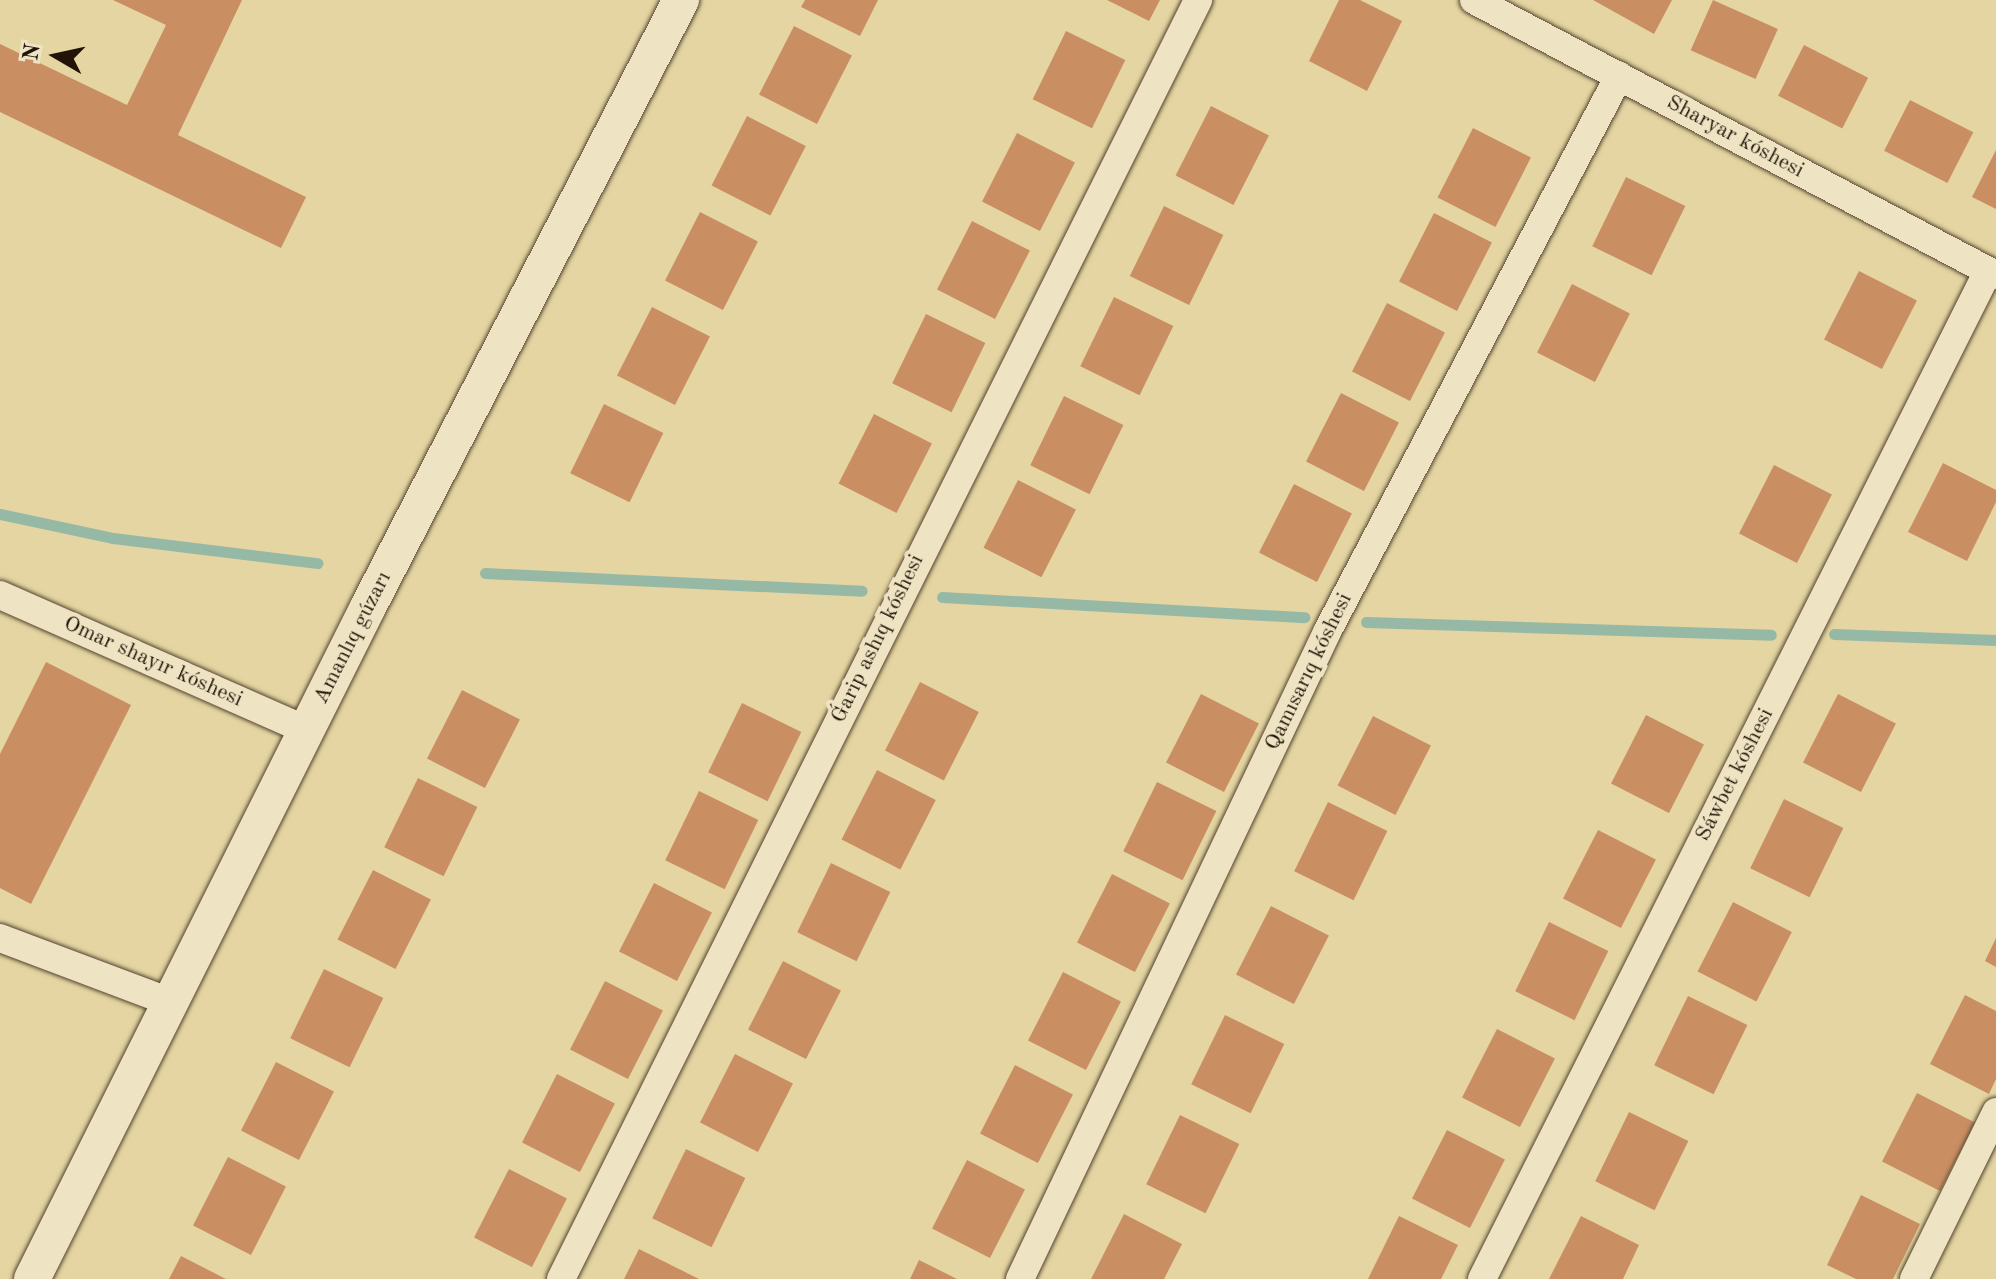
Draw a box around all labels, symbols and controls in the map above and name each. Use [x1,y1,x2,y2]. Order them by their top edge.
north arrow [16,16,96,96]
text: N [20,42,44,62]
street label: Sharyar kóshesi [1662,90,1808,184]
street label: Ǵarip ashıq kóshesi [826,550,930,728]
street label: Amanlıq gúzarı [308,567,398,709]
street label: Qamısarıq kóshesi [1259,589,1359,755]
street label: Omar shayır kóshesi [59,611,247,713]
street label: Sáwbet kóshesi [1690,704,1780,846]

